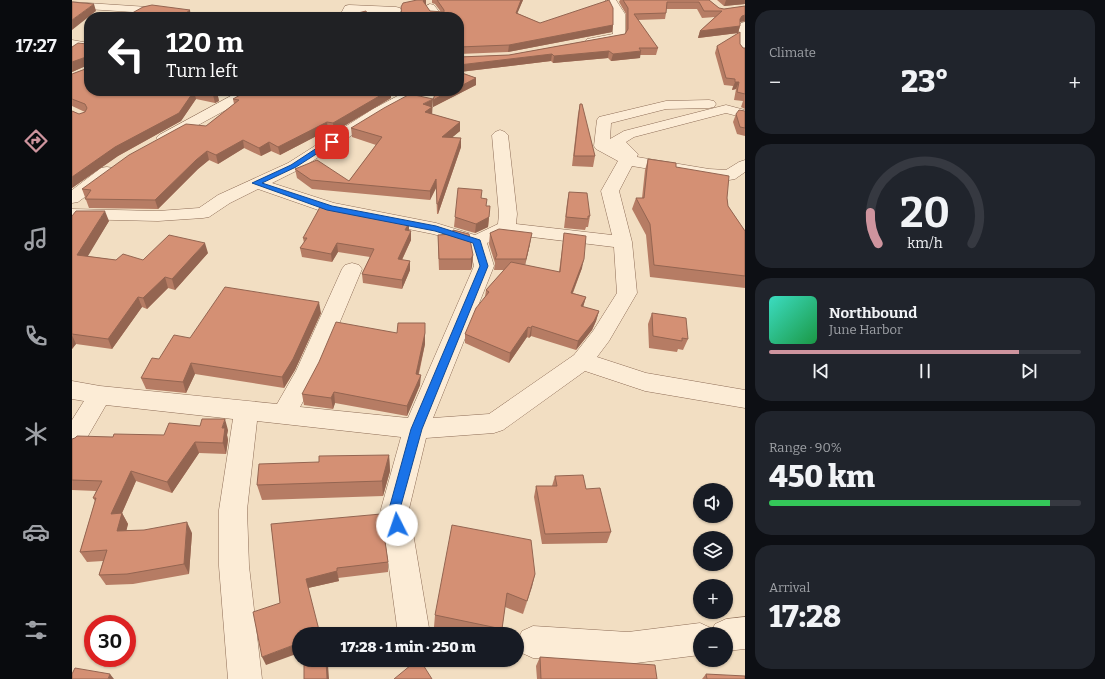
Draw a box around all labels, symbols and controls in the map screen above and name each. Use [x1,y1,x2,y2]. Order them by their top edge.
text: 120 m [166,26,243,59]
icon: left [100,28,152,80]
text: 17:27 [15,35,57,57]
text: Climate [769,45,816,60]
text: Turn left [166,60,238,82]
text: 23° [901,64,949,100]
text: − [769,69,781,96]
text: + [1068,69,1081,96]
pin [315,125,349,159]
icon: directions [22,127,50,155]
icon: arrive [321,131,343,153]
text: 20 [900,187,950,237]
icon: music [22,225,50,253]
text: km/h [907,234,943,251]
text: Northbound [829,304,917,322]
icon: phone [22,322,50,350]
text: June Harbor [829,322,903,337]
icon: previous [810,360,832,382]
icon: pause [914,360,936,382]
icon: next [1018,360,1040,382]
icon: climate [22,420,50,448]
text: Range · 90% [769,440,842,455]
text: 450 km [769,459,875,495]
map controls [693,483,733,667]
button: sound [693,483,733,523]
position arrow [376,504,418,546]
icon: car [22,518,50,546]
button: layers [693,531,733,571]
button: + [693,579,733,619]
text: Arrival [769,580,810,595]
text: 17:28 [769,599,841,635]
speed limit sign: 30 [84,615,136,667]
icon: filters [22,616,50,644]
button: − [693,627,733,667]
text: 17:28 · 1 min · 250 m [341,638,475,656]

